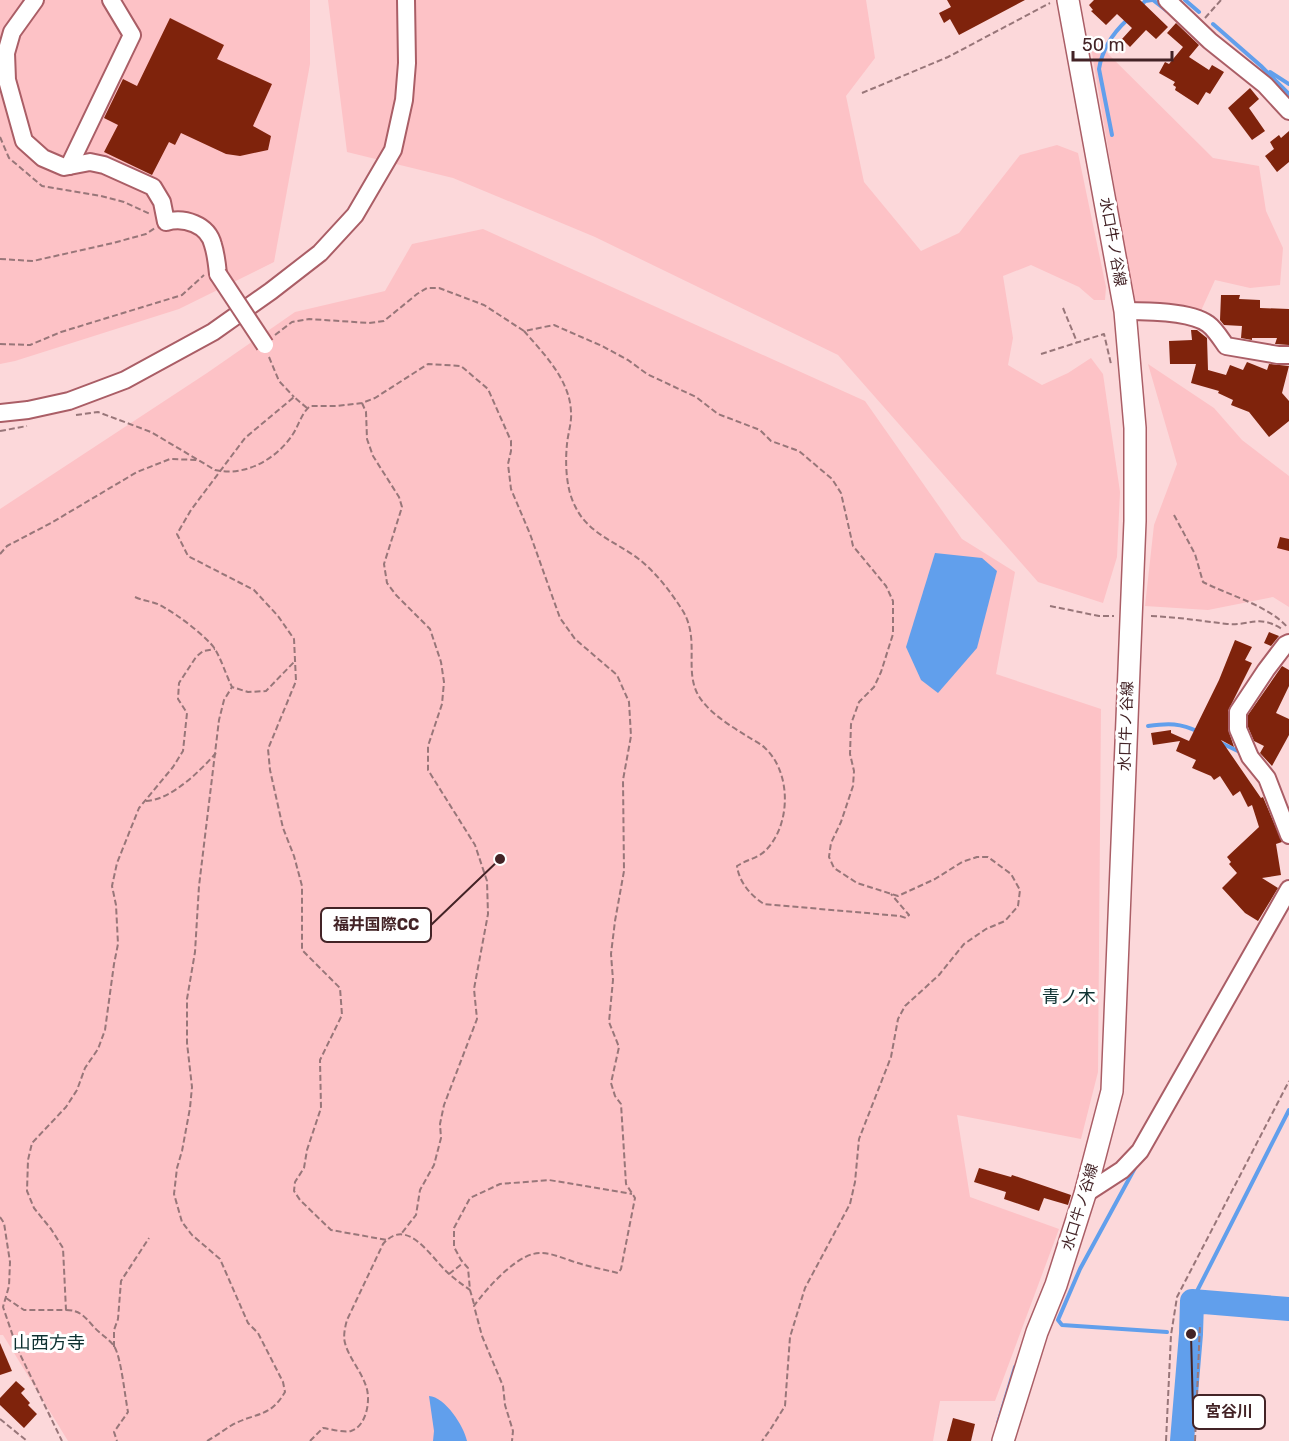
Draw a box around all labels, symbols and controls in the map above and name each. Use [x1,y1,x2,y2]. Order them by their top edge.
scale bar [1073,24,1172,62]
text: 50 m [1082,34,1125,56]
street label: 水口牛ノ谷線 [1096,196,1130,288]
street label: 水口牛ノ谷線 [1115,681,1137,771]
callout: 福井国際CC [321,908,431,942]
text: 福井国際CC [333,915,419,934]
district label: 青ノ木 [1042,986,1096,1008]
street label: 水口牛ノ谷線 [1058,1161,1102,1253]
district label: 山西方寺 [13,1332,85,1354]
callout: 宮谷川 [1193,1395,1265,1429]
text: 宮谷川 [1205,1402,1253,1421]

